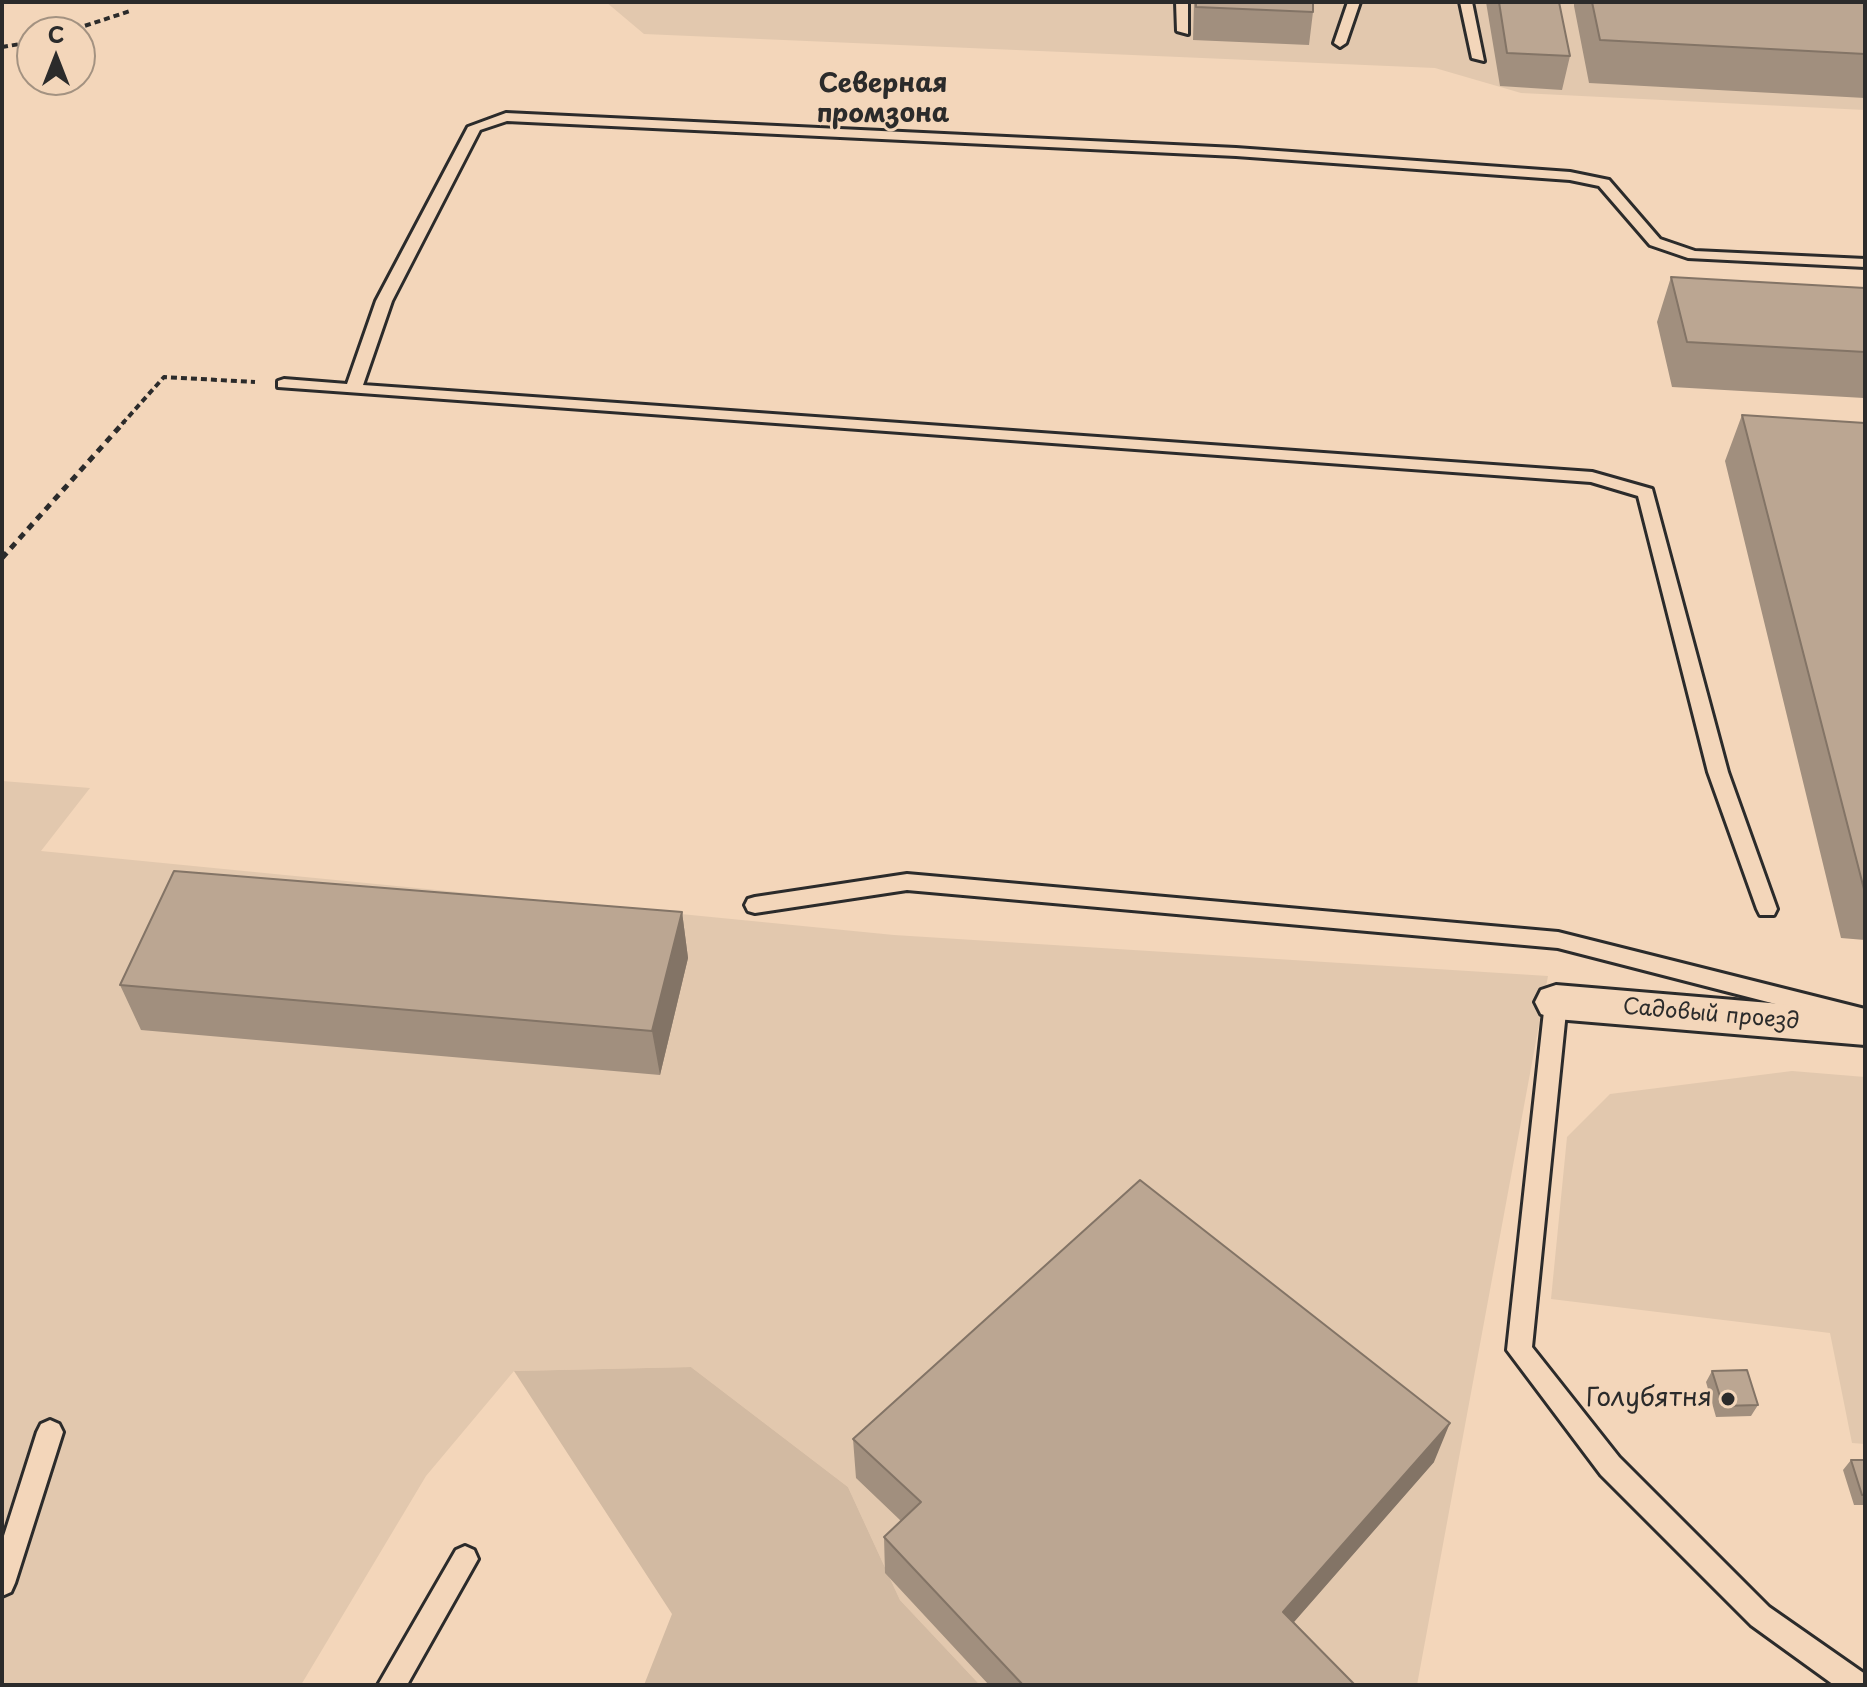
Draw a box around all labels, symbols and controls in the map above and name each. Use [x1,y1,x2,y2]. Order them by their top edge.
north arrow [16,16,96,96]
text: С [48,17,64,50]
district label: Северная промзона [817,69,949,130]
street label: Садовый проезд [1622,994,1800,1036]
place label: Голубятня [1586,1383,1712,1415]
marker: Голубятня [1719,1390,1737,1408]

